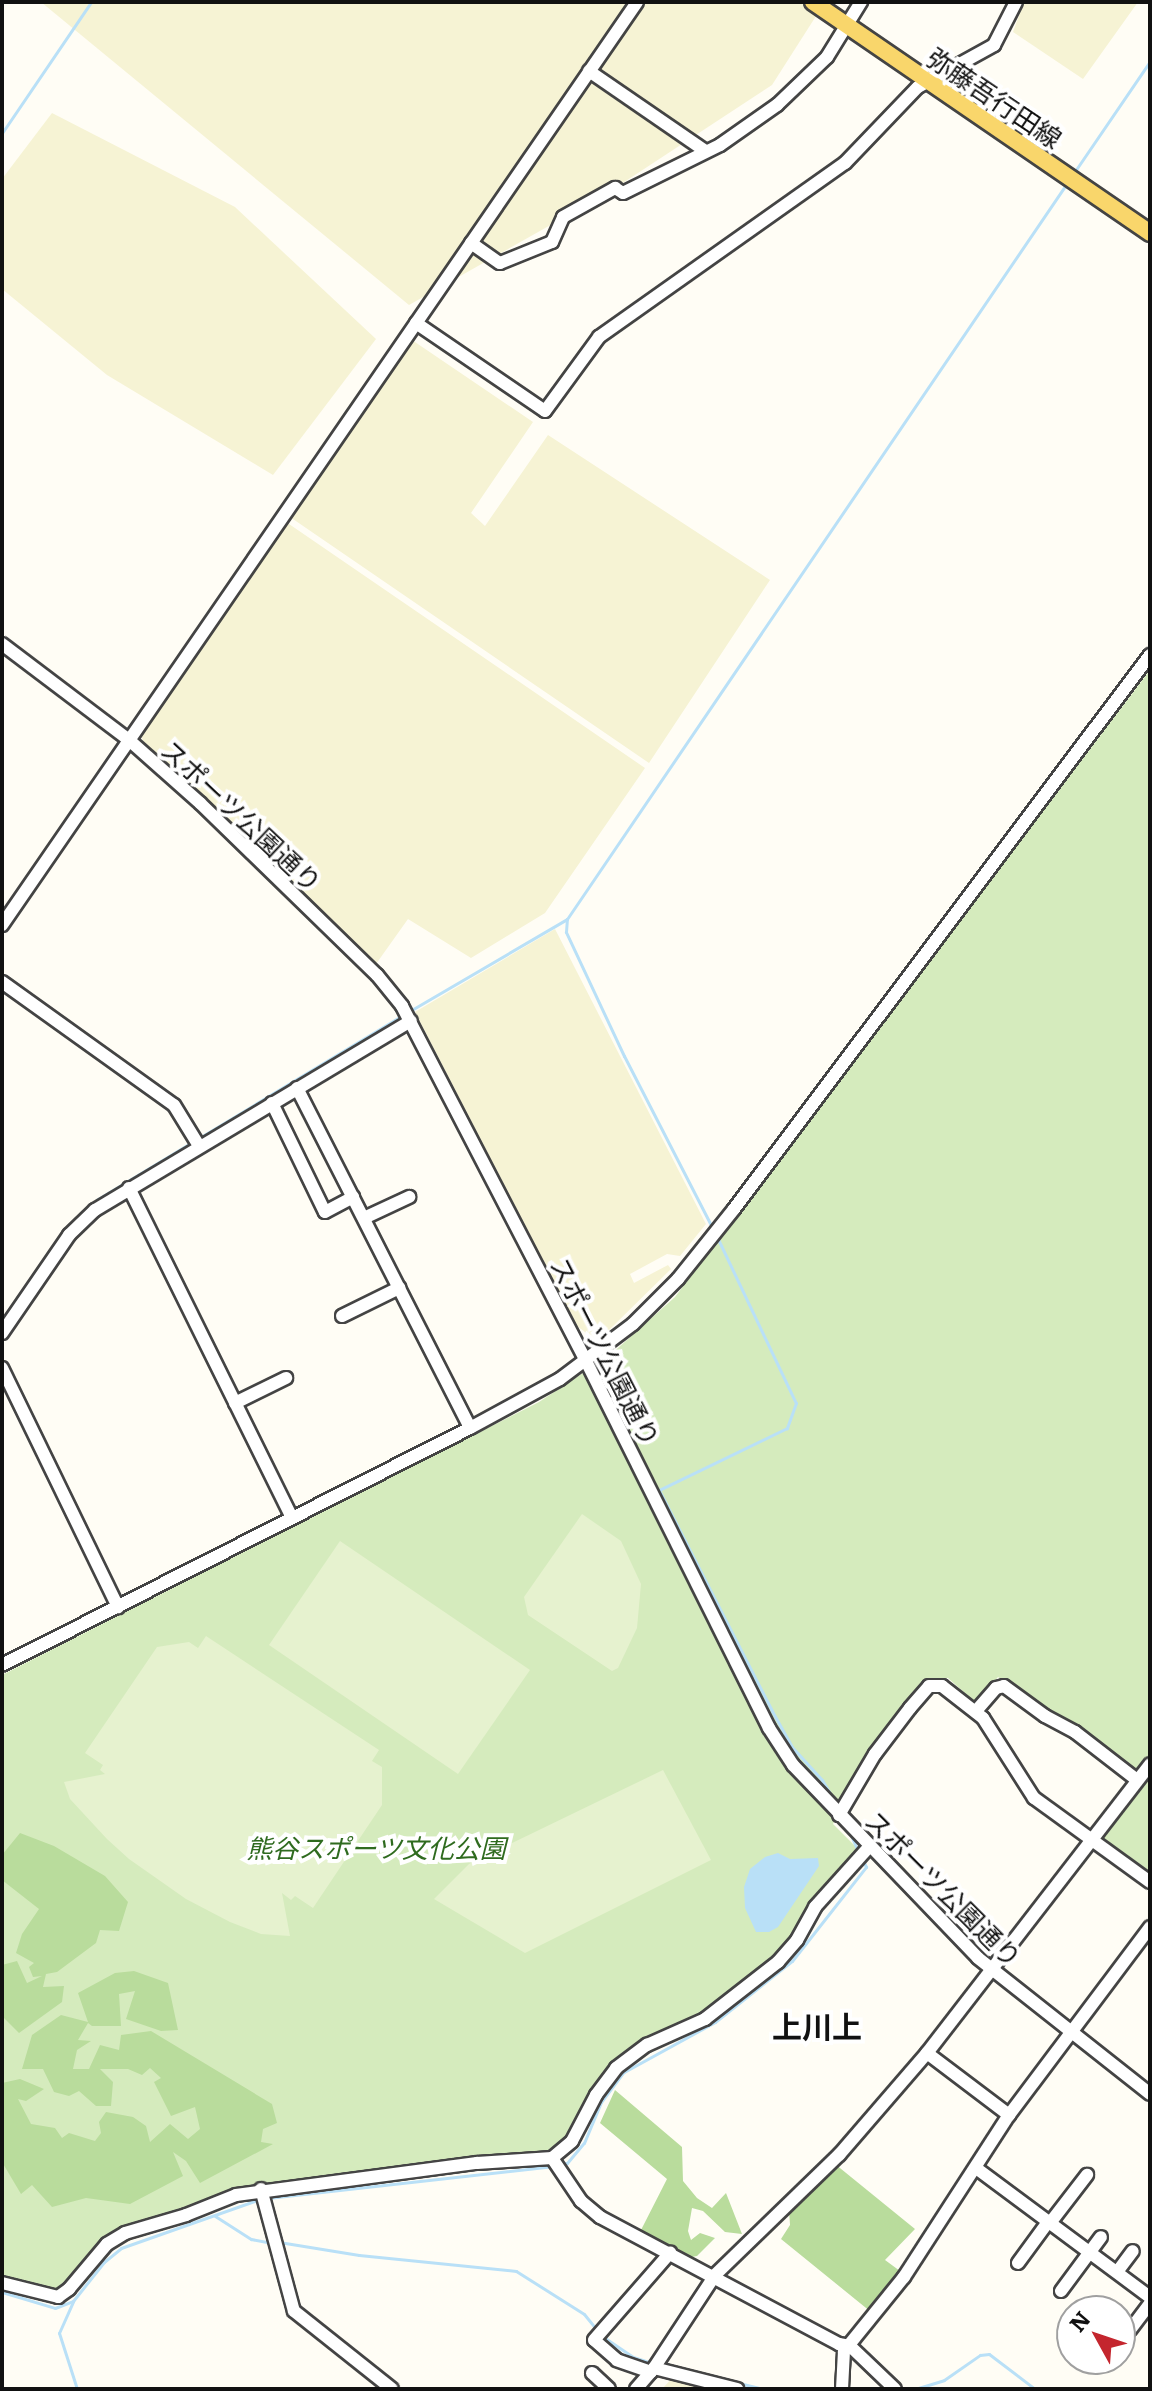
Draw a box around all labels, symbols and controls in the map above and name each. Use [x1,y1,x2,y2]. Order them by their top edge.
street label: 弥藤吾行田線 [922,40,1068,154]
street label: スポーツ公園通り [155,733,329,897]
street label: スポーツ公園通り [545,1251,667,1451]
street label: スポーツ公園通り [859,1803,1029,1973]
park label: 熊谷スポーツ文化公園 [246,1831,506,1863]
district label: 上川上 [772,2007,862,2043]
north arrow [1056,2295,1136,2375]
text: N [1060,2303,1097,2338]

